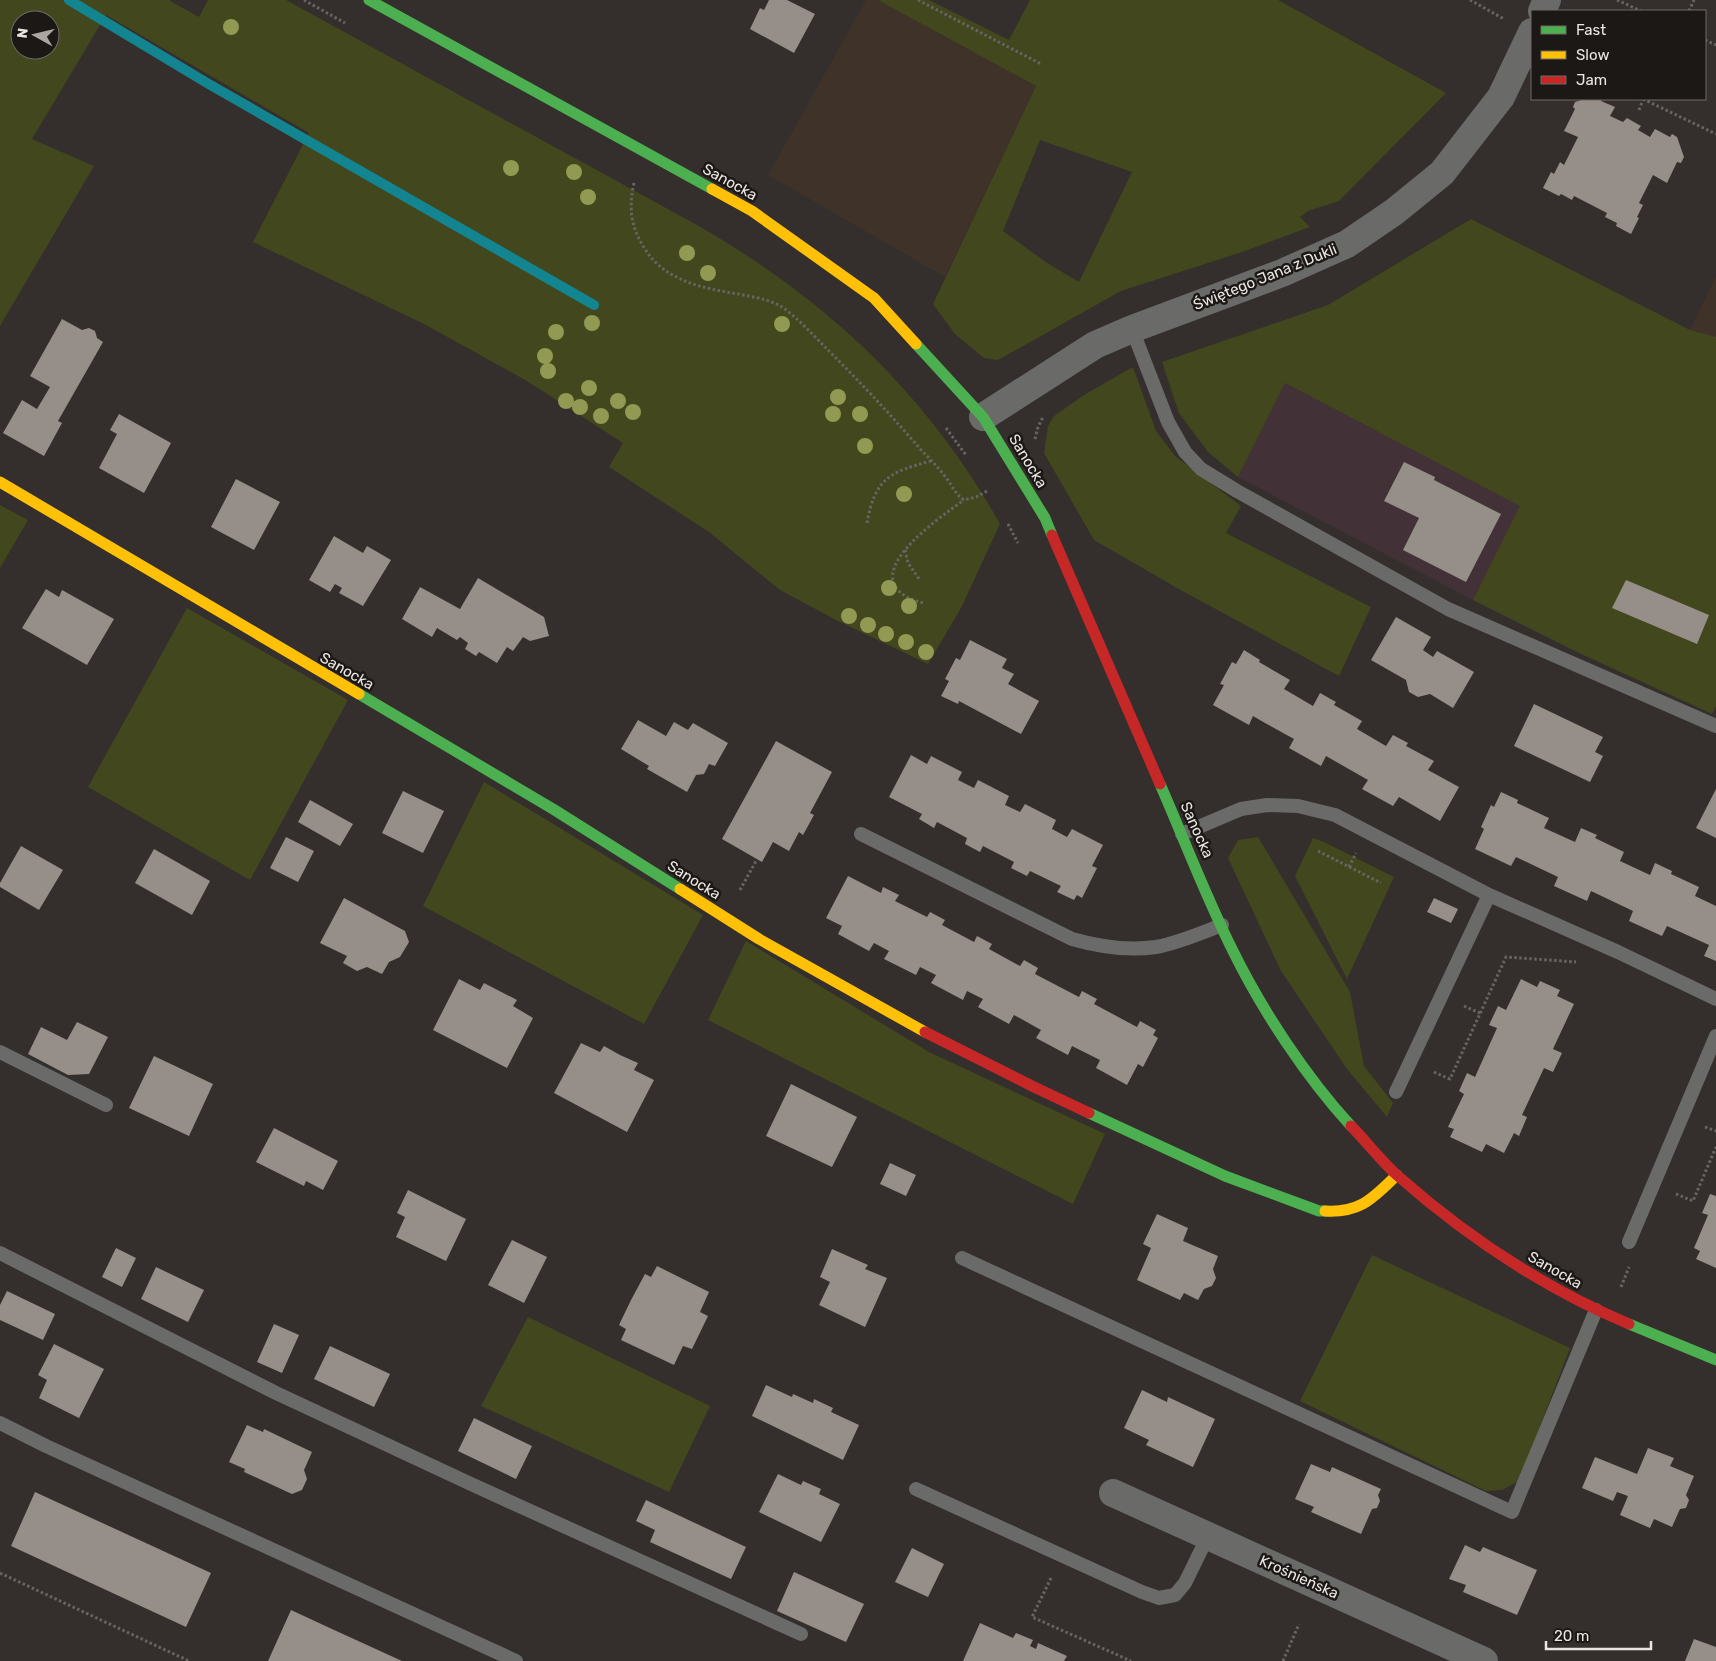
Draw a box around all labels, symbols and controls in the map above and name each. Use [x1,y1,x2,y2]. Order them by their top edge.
north arrow [10,10,60,60]
legend [1531,10,1706,100]
text: Fast [1576,21,1606,39]
text: N [14,27,32,39]
text: Slow [1576,46,1609,64]
text: Jam [1576,71,1607,89]
street label: Sanocka [700,160,760,204]
street label: Świętego Jana z Dukli [1191,240,1339,314]
street label: Sanocka [1005,431,1051,491]
street label: Sanocka [317,648,377,694]
street label: Sanocka [1177,799,1217,861]
street label: Sanocka [664,857,724,903]
street label: Sanocka [1525,1247,1585,1293]
street label: Krośnieńska [1257,1552,1341,1602]
scale bar [1546,1618,1651,1650]
text: 20 m [1554,1627,1589,1645]

